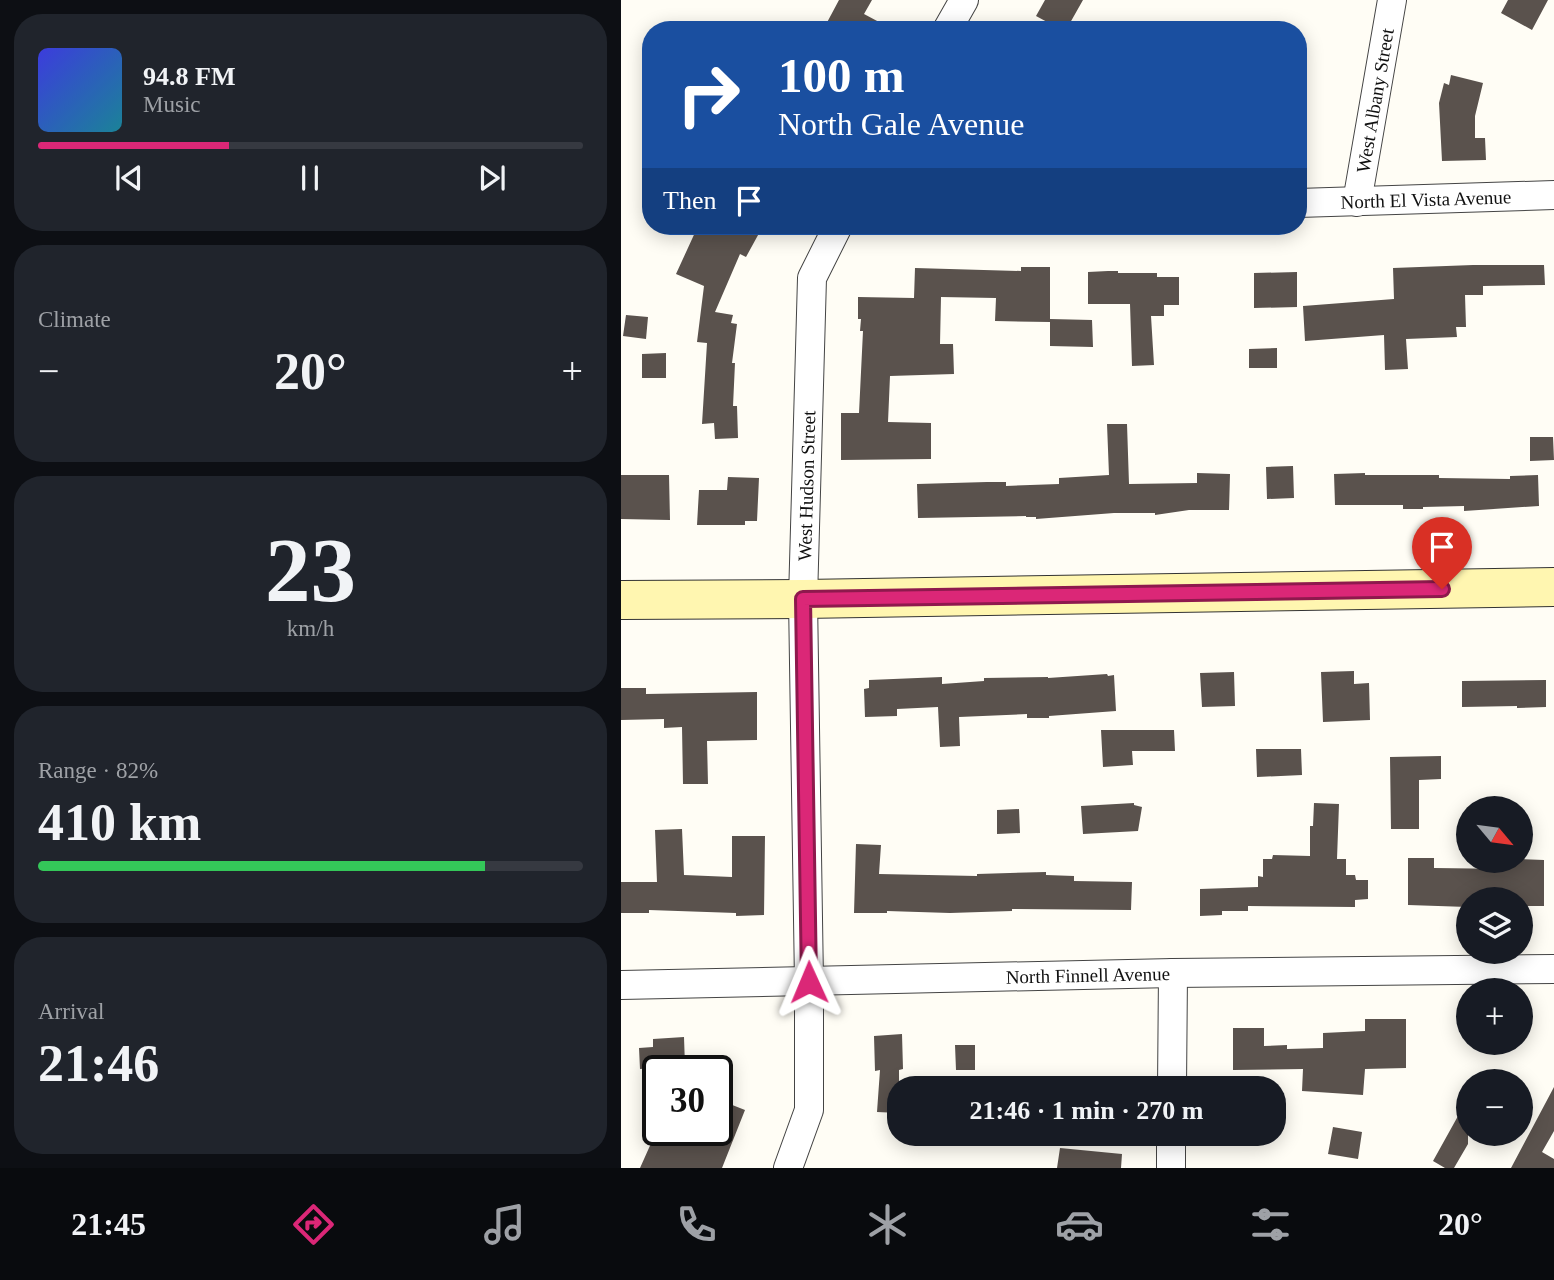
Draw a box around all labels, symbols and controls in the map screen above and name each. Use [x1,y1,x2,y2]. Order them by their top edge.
street label: West Albany Street [1352,26,1398,174]
text: 100 m [778,48,905,103]
icon: right [663,49,754,140]
text: 94.8 FM [143,62,235,91]
text: Music [143,92,201,117]
text: North Gale Avenue [778,106,1024,142]
icon: previous [110,159,148,197]
icon: pause [291,159,329,197]
icon: next [473,159,511,197]
icon: arrive [730,182,768,220]
text: Then [663,186,716,215]
street label: North El Vista Avenue [1340,186,1512,213]
text: Climate [38,307,111,332]
text: 20° [274,343,347,400]
text: − [38,350,59,392]
text: + [562,350,583,392]
street label: West Hudson Street [794,410,819,561]
pin [1412,517,1472,589]
text: 23 [265,520,356,621]
icon: arrive [1423,528,1461,566]
text: km/h [287,616,334,641]
text: Range · 82% [38,758,158,783]
text: 410 km [38,794,201,851]
north arrow [1456,796,1533,873]
map controls [1456,796,1533,1146]
button: layers [1456,887,1533,964]
position arrow [772,945,846,1019]
street label: North Finnell Avenue [1006,963,1170,988]
button: + [1456,978,1533,1055]
text: Arrival [38,999,104,1024]
text: 21:46 [38,1035,159,1092]
speed limit sign: 30 [642,1055,733,1146]
button: − [1456,1069,1533,1146]
text: 21:46 · 1 min · 270 m [970,1096,1204,1125]
icon: directions [289,1200,338,1249]
icon: music [480,1200,529,1249]
icon: phone [672,1200,721,1249]
icon: climate [863,1200,912,1249]
icon: car [1055,1200,1104,1249]
icon: filters [1246,1200,1295,1249]
text: 21:45 [71,1206,146,1242]
text: 20° [1438,1206,1483,1242]

